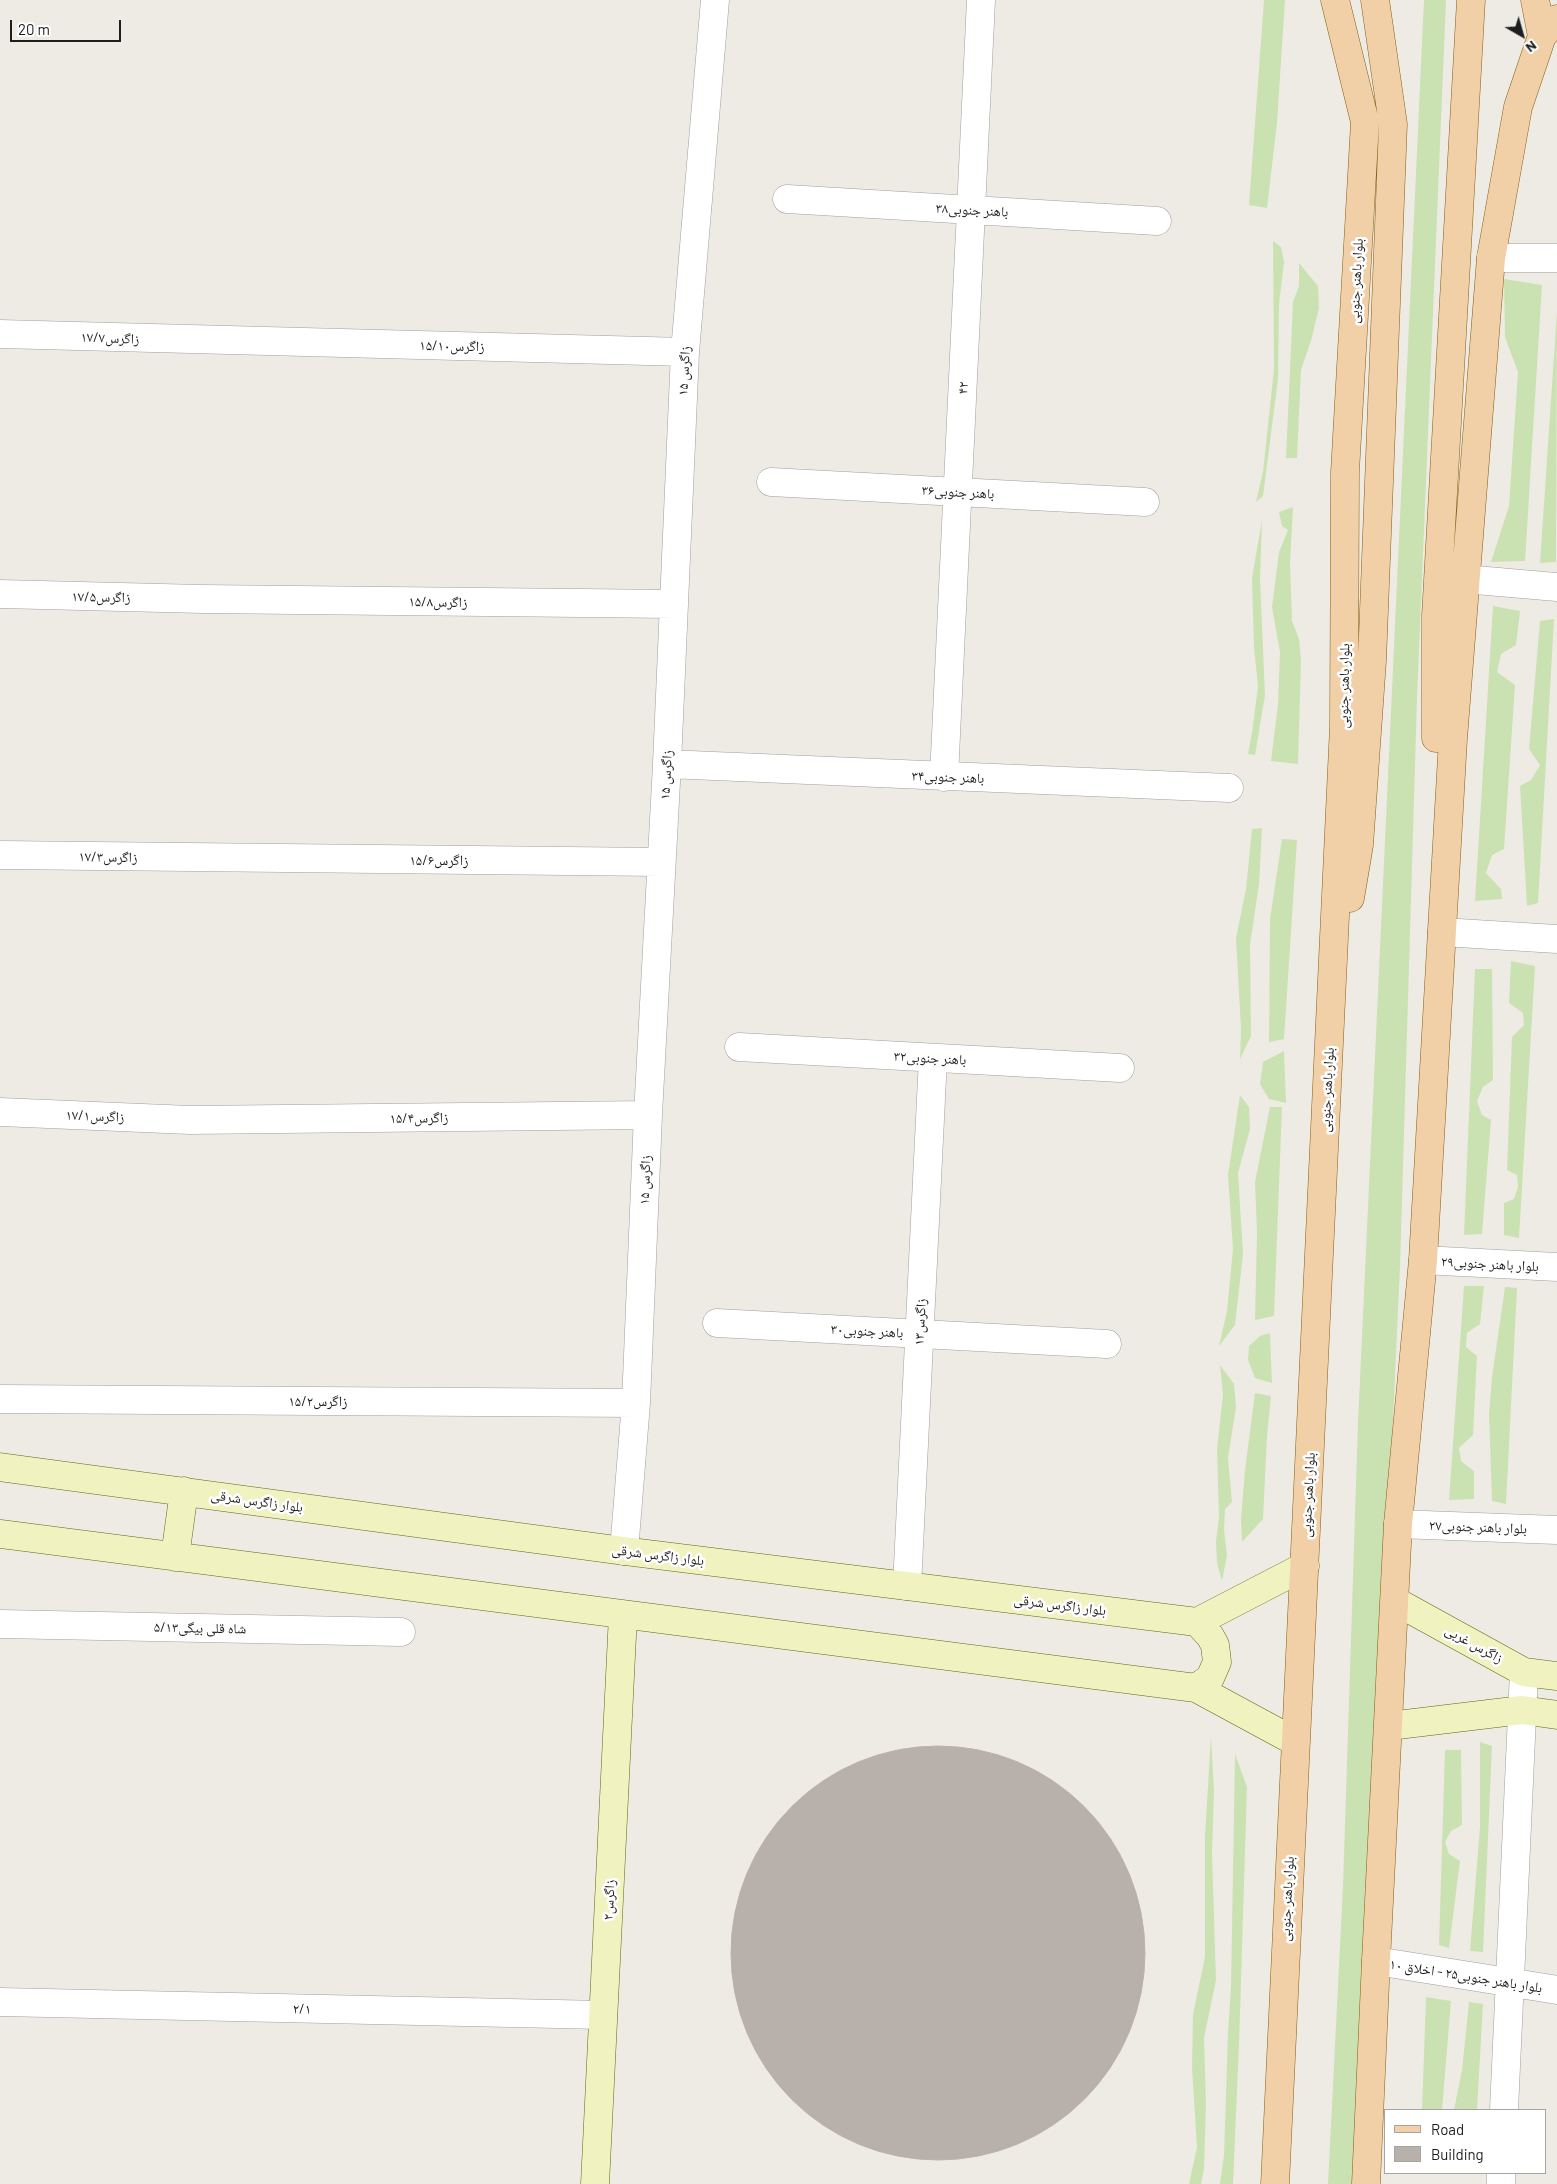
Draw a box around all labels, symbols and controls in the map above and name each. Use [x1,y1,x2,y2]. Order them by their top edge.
scale bar [12,10,124,42]
north arrow [1497,10,1547,60]
text: 20 m [18,20,50,38]
text: N [1523,38,1540,57]
street label: باهنر جنوبی۳۸ [935,200,1009,220]
street label: بلوار باهنر جنوبی [1345,238,1367,324]
street label: زاگرس۱۷/۷ [80,329,140,347]
street label: زاگرس۱۵/۱۰ [419,337,485,355]
street label: زاگرس ۱۵ [674,346,694,396]
street label: ۴۲ [954,381,972,395]
street label: باهنر جنوبی۳۶ [921,482,995,502]
street label: زاگرس۱۷/۵ [71,588,131,606]
street label: زاگرس۱۵/۸ [408,593,468,611]
street label: بلوار باهنر جنوبی [1335,643,1353,729]
street label: زاگرس ۱۵ [656,750,676,800]
street label: باهنر جنوبی۳۴ [911,767,985,787]
street label: زاگرس۱۷/۳ [78,848,138,866]
street label: زاگرس۱۵/۶ [410,852,468,868]
street label: بلوار باهنر جنوبی [1316,1047,1338,1133]
street label: باهنر جنوبی۳۲ [893,1048,967,1068]
street label: زاگرس۱۷/۱ [65,1107,125,1125]
street label: زاگرس۱۵/۴ [389,1109,449,1127]
street label: زاگرس ۱۵ [636,1155,654,1205]
street label: بلوار باهنر جنوبی۲۹ [1441,1253,1539,1275]
street label: زاگرس۱۳ [910,1298,930,1346]
street label: باهنر جنوبی۳۰ [830,1321,904,1341]
street label: زاگرس۱۵/۲ [289,1393,347,1409]
street label: بلوار باهنر جنوبی [1297,1452,1319,1538]
street label: بلوار زاگرس شرقی [210,1486,304,1516]
street label: بلوار باهنر جنوبی۲۷ [1429,1517,1527,1537]
street label: بلوار زاگرس شرقی [611,1541,705,1569]
street label: بلوار زاگرس شرقی [1013,1591,1107,1619]
street label: شاه قلی بیگی۵/۱۳ [154,1619,246,1637]
street label: زاگرس غربی [1442,1621,1506,1667]
street label: بلوار باهنر جنوبی [1276,1856,1298,1942]
street label: زاگرس۲ [600,1879,618,1921]
street label: بلوار باهنر جنوبی۲۵ - اخلاق ۱۰ [1388,1956,1544,1996]
street label: ۲/۱ [293,2000,311,2018]
legend [1384,2109,1547,2174]
text: Road [1431,2120,1464,2138]
text: Building [1431,2145,1484,2163]

